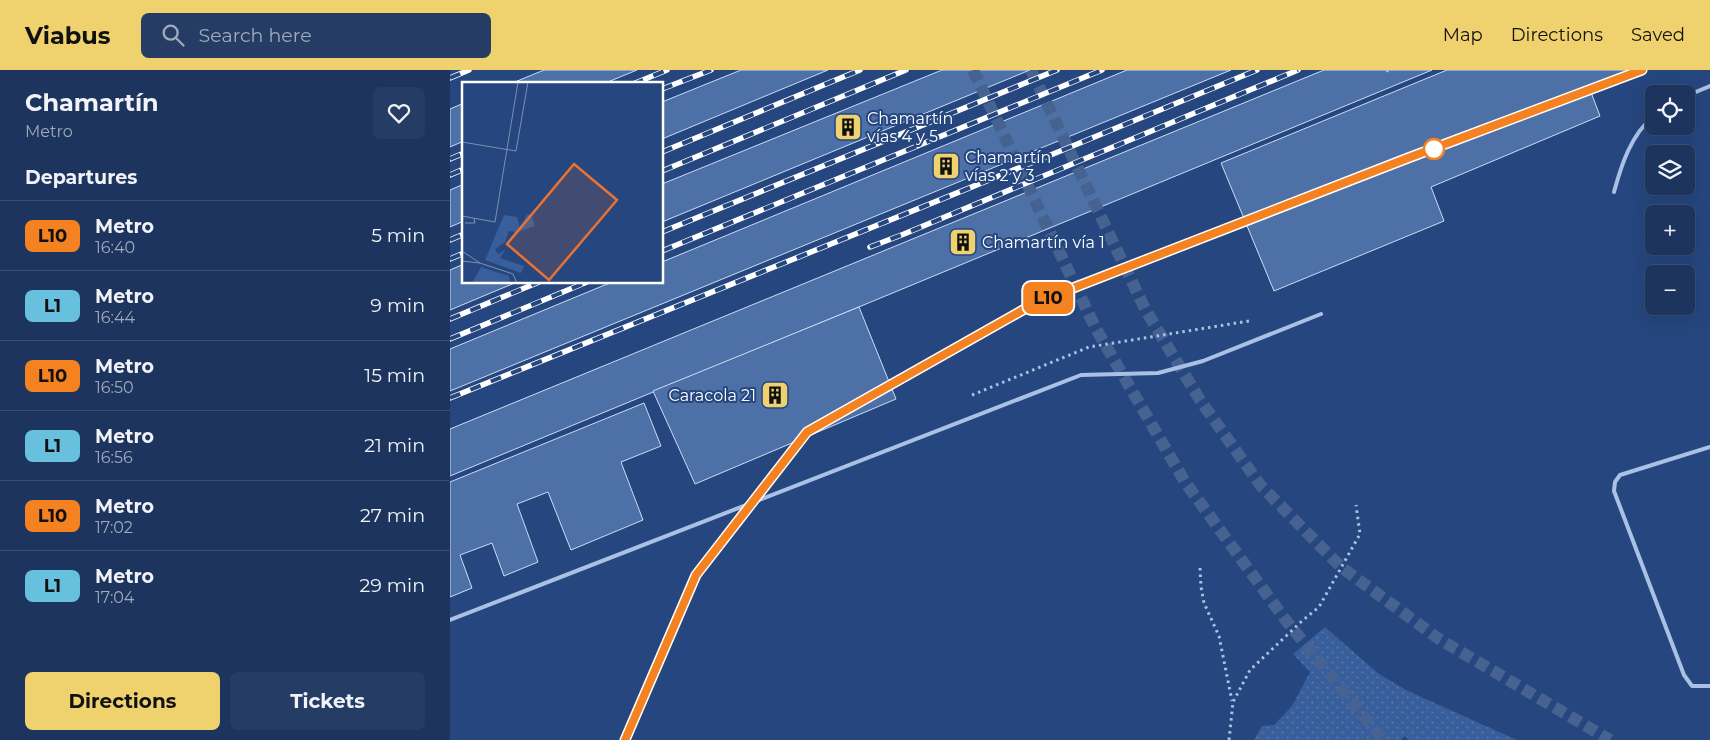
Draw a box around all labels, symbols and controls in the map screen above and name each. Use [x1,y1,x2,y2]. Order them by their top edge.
search box [141,13,491,58]
text: Viabus [25,21,111,50]
icon: search [159,21,187,49]
text: Search here [199,24,312,47]
text: Map [1443,24,1483,46]
text: Directions [1511,24,1603,46]
text: Saved [1631,24,1685,46]
inset map [462,82,664,284]
map controls [1645,85,1695,315]
button: locate [1645,85,1695,135]
button: heart [373,87,425,139]
text: Chamartín [25,88,159,117]
place label: Chamartín vías 4 y 5 [867,109,953,146]
building icon: Chamartín vías 4 y 5 [833,112,863,142]
text: Metro [25,122,73,141]
unlabelled marker [1423,138,1445,160]
button: layers [1645,145,1695,195]
place label: Chamartín vías 2 y 3 [965,148,1051,185]
building icon: Chamartín vías 2 y 3 [931,151,961,181]
text: Departures [25,166,137,189]
button: + [1645,205,1695,255]
text: Metro [95,215,154,238]
text: 5 min [371,224,425,247]
text: L10 [38,225,67,247]
building icon: Chamartín vía 1 [948,227,978,257]
place label: Chamartín vía 1 [982,233,1105,252]
text: 16:40 [95,238,135,257]
button: − [1645,265,1695,315]
line badge: L10 [1019,282,1077,314]
text: Metro [95,285,154,308]
text: L10 [1033,287,1063,309]
text: 9 min [370,294,425,317]
text: L1 [44,295,61,317]
text: 16:44 [95,308,135,327]
text: Metro [95,355,154,378]
text: 15 min [364,364,425,387]
text: L10 [38,365,67,387]
text: 16:50 [95,378,134,397]
building icon: Caracola 21 [760,380,790,410]
place label: Caracola 21 [668,386,756,405]
text: Metro [95,425,154,448]
text: 21 min [364,434,425,457]
text: L1 [44,435,61,457]
text: 16:56 [95,448,133,467]
text: Metro [95,495,154,518]
text: 27 min [360,504,425,527]
text: L10 [38,505,67,527]
text: 17:02 [95,518,133,537]
text: Metro [95,565,154,588]
text: 29 min [360,574,425,597]
text: L1 [44,575,61,597]
text: 17:04 [95,588,134,607]
button: Directions [25,672,220,730]
button: Tickets [230,672,425,730]

